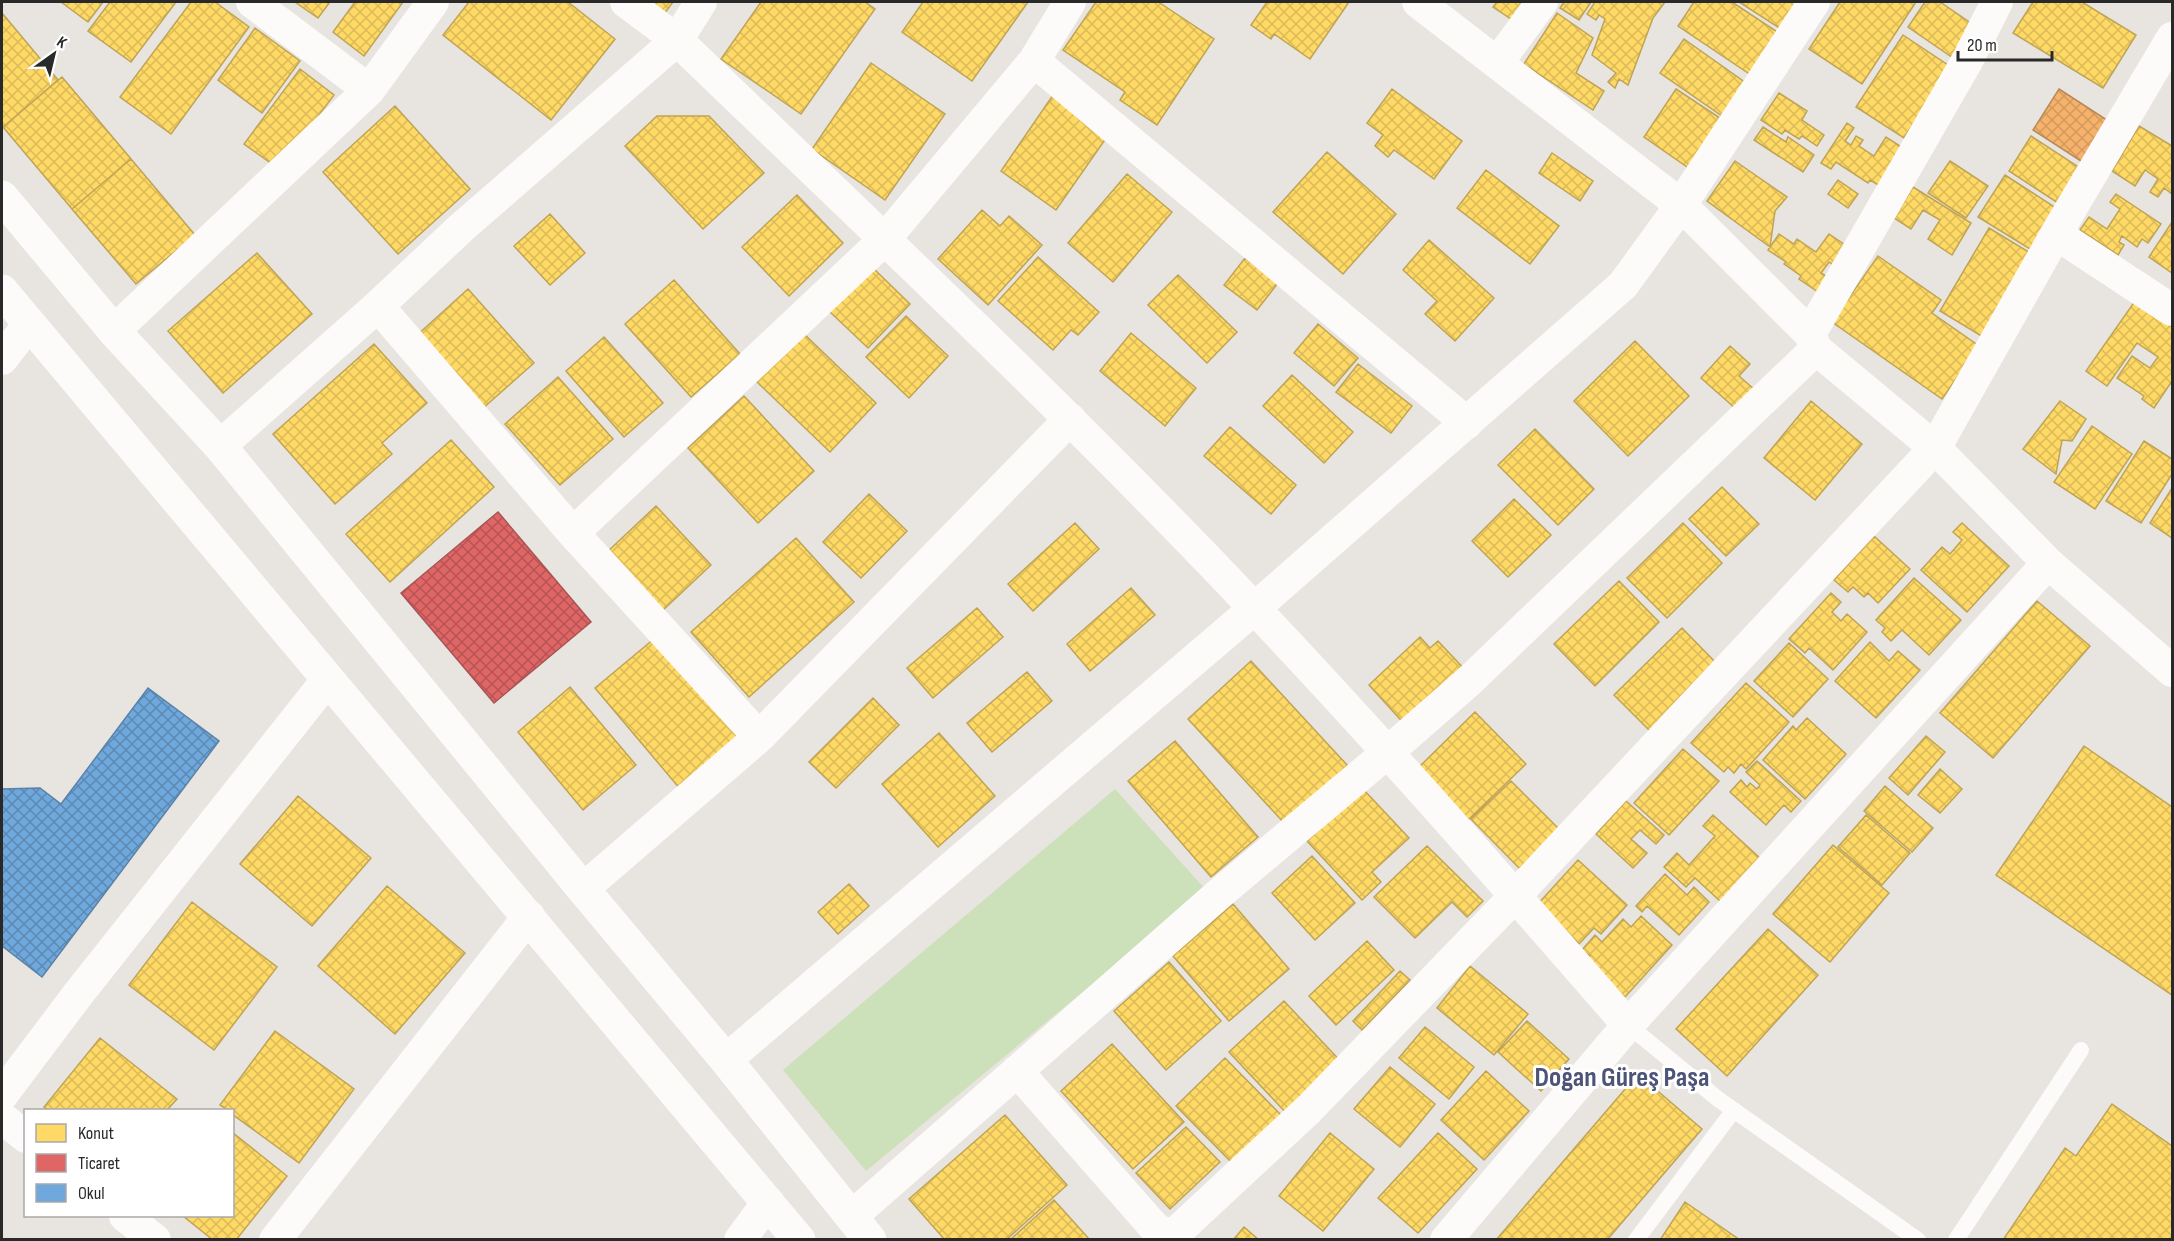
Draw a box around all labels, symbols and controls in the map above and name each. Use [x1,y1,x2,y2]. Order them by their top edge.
north arrow [24,24,84,84]
scale bar [1958,24,2052,62]
text: K [53,33,70,53]
text: 20 m [1967,35,1997,56]
district label: Doğan Güreş Paşa [1535,1061,1709,1094]
legend [24,1109,234,1217]
text: Konut [78,1123,115,1144]
text: Ticaret [78,1153,121,1174]
text: Okul [78,1183,105,1204]

